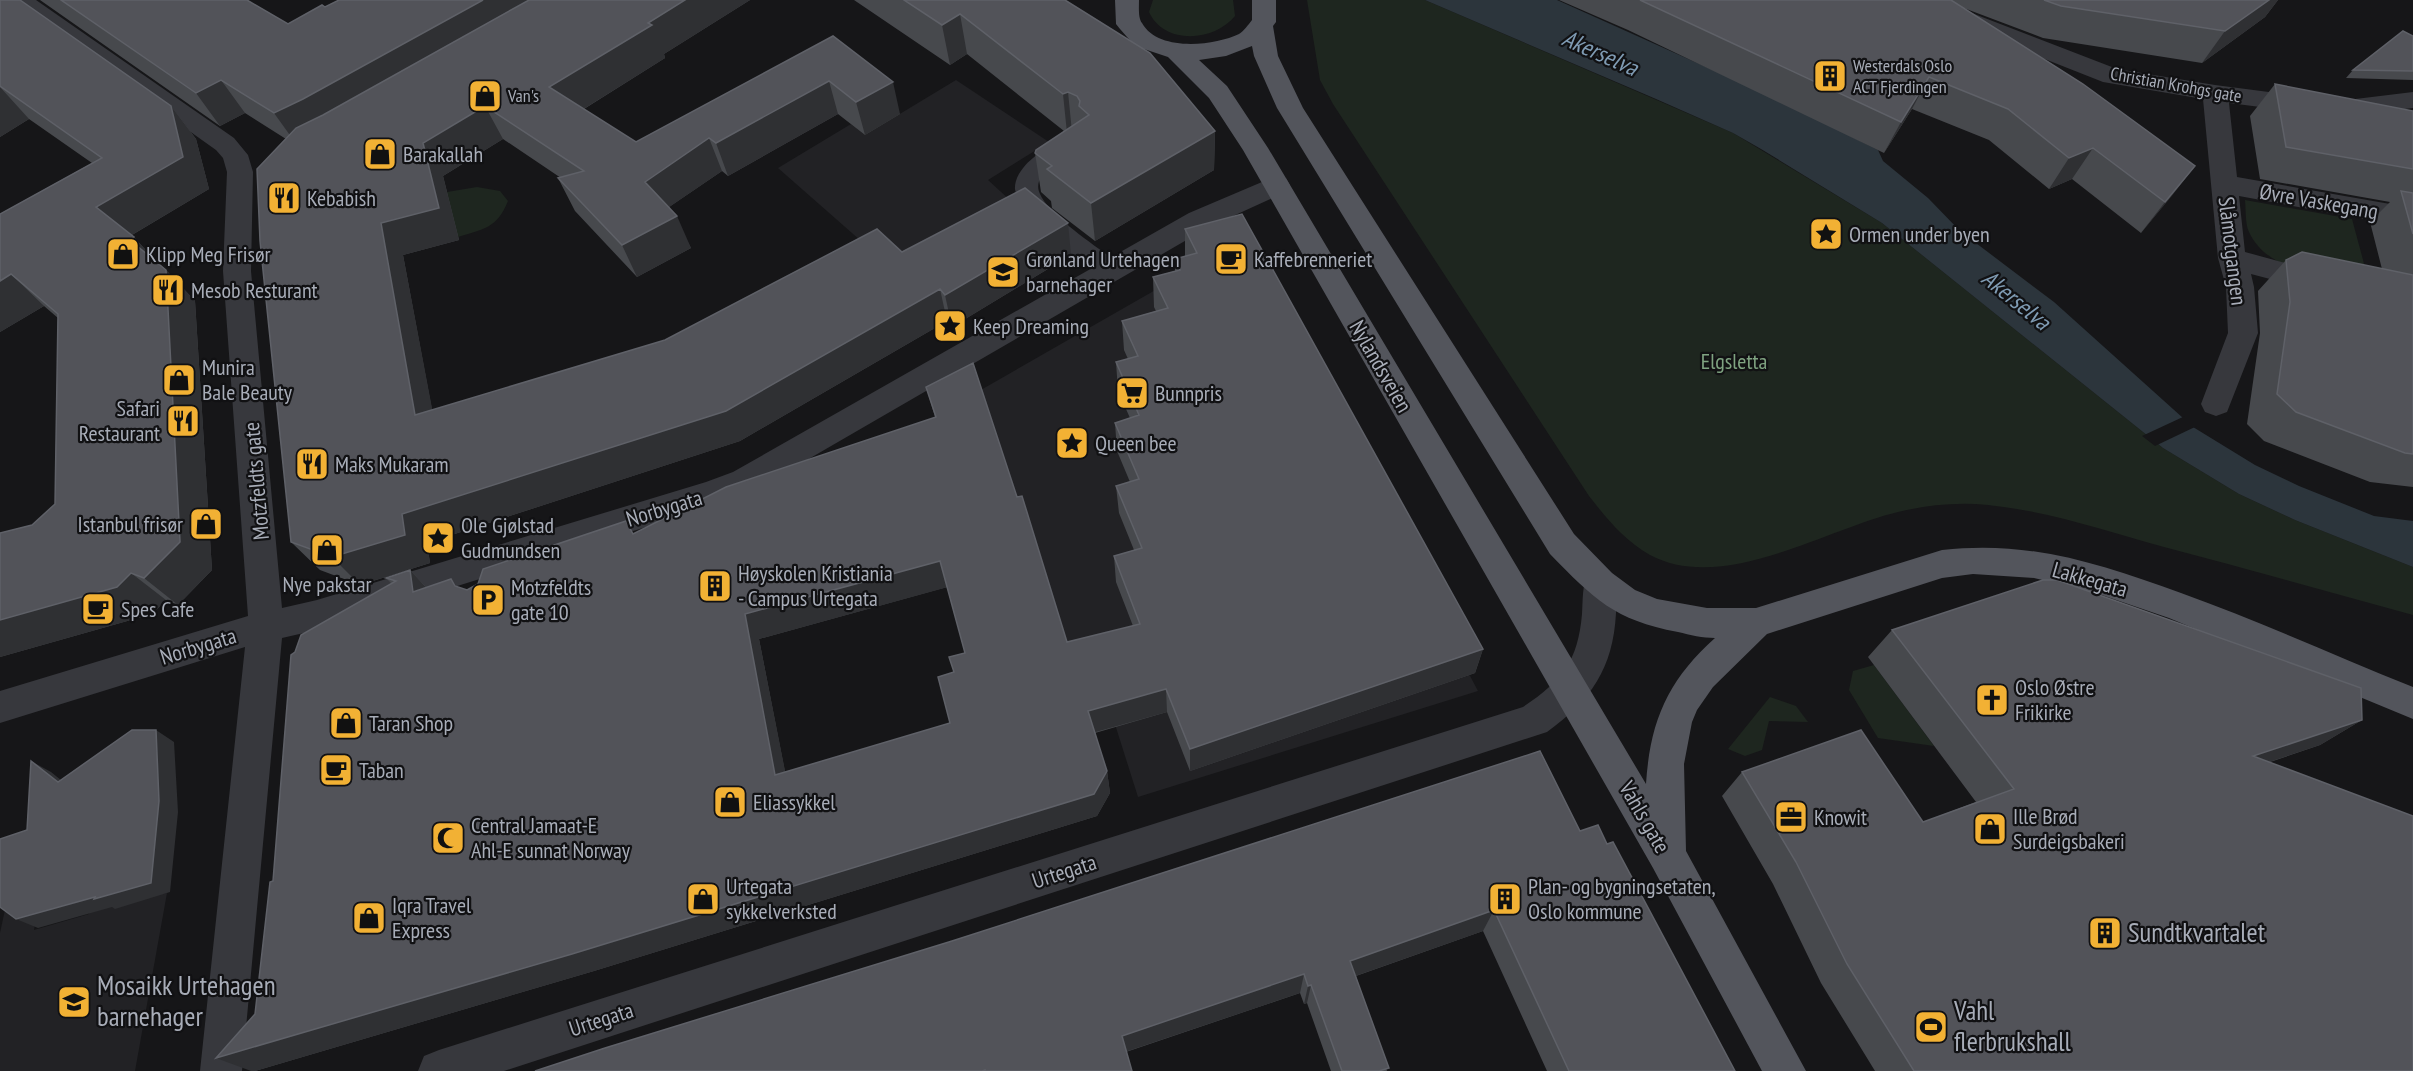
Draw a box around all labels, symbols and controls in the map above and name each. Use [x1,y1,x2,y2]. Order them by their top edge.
water label: Akerselva [1558,22,1644,83]
place label: Westerdals Oslo ACT Fjerdingen [1853,54,1952,98]
building icon: Westerdals Oslo ACT Fjerdingen [1812,58,1848,94]
street label: Christian Krohgs gate [2109,62,2244,107]
shop icon: Van's [467,78,503,114]
place label: Van's [507,84,539,107]
shop icon: Barakallah [362,136,398,172]
place label: Barakallah [403,140,483,168]
street label: Øvre Vaskegang [2258,177,2380,225]
restaurant icon: Kebabish [266,180,302,216]
place label: Kebabish [307,184,376,212]
street label: Slåmotgangen [2212,195,2254,307]
place icon: Ormen under byen [1808,216,1844,252]
place label: Ormen under byen [1849,220,1990,248]
shop icon: Klipp Meg Frisør [105,236,141,272]
place label: Klipp Meg Frisør [146,240,271,268]
cafe icon: Kaffebrenneriet [1213,241,1249,277]
place label: Grønland Urtehagen barnehager [1026,245,1180,298]
place label: Kaffebrenneriet [1254,245,1372,273]
school or university icon: Grønland Urtehagen barnehager [985,254,1021,290]
water label: Akerselva [1976,263,2058,338]
restaurant icon: Mesob Resturant [150,272,186,308]
place label: Mesob Resturant [191,276,318,304]
place icon: Keep Dreaming [932,308,968,344]
place label: Keep Dreaming [973,312,1089,340]
street label: Nylandsveien [1343,315,1419,417]
park label: Elgsletta [1701,347,1767,375]
place label: Munira Bale Beauty [202,353,293,406]
shop icon: Munira Bale Beauty [161,362,197,398]
supermarket icon: Bunnpris [1114,375,1150,411]
place label: Bunnpris [1155,379,1222,407]
place label: Safari Restaurant [79,394,160,447]
restaurant icon: Safari Restaurant [165,403,201,439]
street label: Motzfeldts gate [237,421,275,541]
place icon: Queen bee [1054,425,1090,461]
place label: Queen bee [1095,429,1177,457]
restaurant icon: Maks Mukaram [294,446,330,482]
place label: Maks Mukaram [335,450,449,478]
street label: Norbygata [623,483,705,533]
shop icon: Istanbul frisør [188,506,224,542]
place label: Istanbul frisør [78,510,183,538]
place label: Ole Gjølstad Gudmundsen [461,511,560,564]
place icon: Ole Gjølstad Gudmundsen [420,520,456,556]
shop icon: Nye pakstar [309,532,345,568]
street label: Lakkegata [2049,555,2131,603]
place label: Høyskolen Kristiania - Campus Urtegata [738,559,893,612]
building icon: Høyskolen Kristiania - Campus Urtegata [697,568,733,604]
place label: Nye pakstar [282,570,372,598]
place label: Motzfeldts gate 10 [511,573,591,626]
parking icon: Motzfeldts gate 10 [470,582,506,618]
cafe icon: Spes Cafe [80,591,116,627]
place label: Spes Cafe [121,595,194,623]
street label: Norbygata [157,621,239,671]
place label: Oslo Østre Frikirke [2015,673,2095,726]
church icon: Oslo Østre Frikirke [1974,682,2010,718]
shop icon: Taran Shop [328,705,364,741]
place label: Taran Shop [369,709,453,737]
cafe icon: Taban [318,752,354,788]
place label: Taban [359,756,404,784]
street label: Vahls gate [1613,775,1677,858]
shop icon: Eliassykkel [712,784,748,820]
place label: Eliassykkel [753,788,836,816]
office icon: Knowit [1773,799,1809,835]
place label: Ille Brød Surdeigsbakeri [2013,802,2125,855]
place label: Knowit [1814,803,1867,831]
place label: Central Jamaat-E Ahl-E sunnat Norway [471,811,631,864]
shop icon: Ille Brød Surdeigsbakeri [1972,811,2008,847]
mosque icon: Central Jamaat-E Ahl-E sunnat Norway [430,820,466,856]
street label: Urtegata [1028,847,1100,895]
place label: Urtegata sykkelverksted [726,872,837,925]
place label: Plan- og bygningsetaten, Oslo kommune [1528,872,1716,925]
shop icon: Urtegata sykkelverksted [685,881,721,917]
building icon: Plan- og bygningsetaten, Oslo kommune [1487,881,1523,917]
place label: Iqra Travel Express [392,891,472,944]
shop icon: Iqra Travel Express [351,900,387,936]
building icon: Sundtkvartalet [2087,915,2123,951]
place label: Sundtkvartalet [2128,915,2266,949]
place label: Mosaikk Urtehagen barnehager [97,968,276,1033]
school or university icon: Mosaikk Urtehagen barnehager [56,984,92,1020]
place label: Vahl flerbrukshall [1953,993,2072,1058]
street label: Urtegata [565,995,637,1043]
sports icon: Vahl flerbrukshall [1913,1009,1949,1045]

